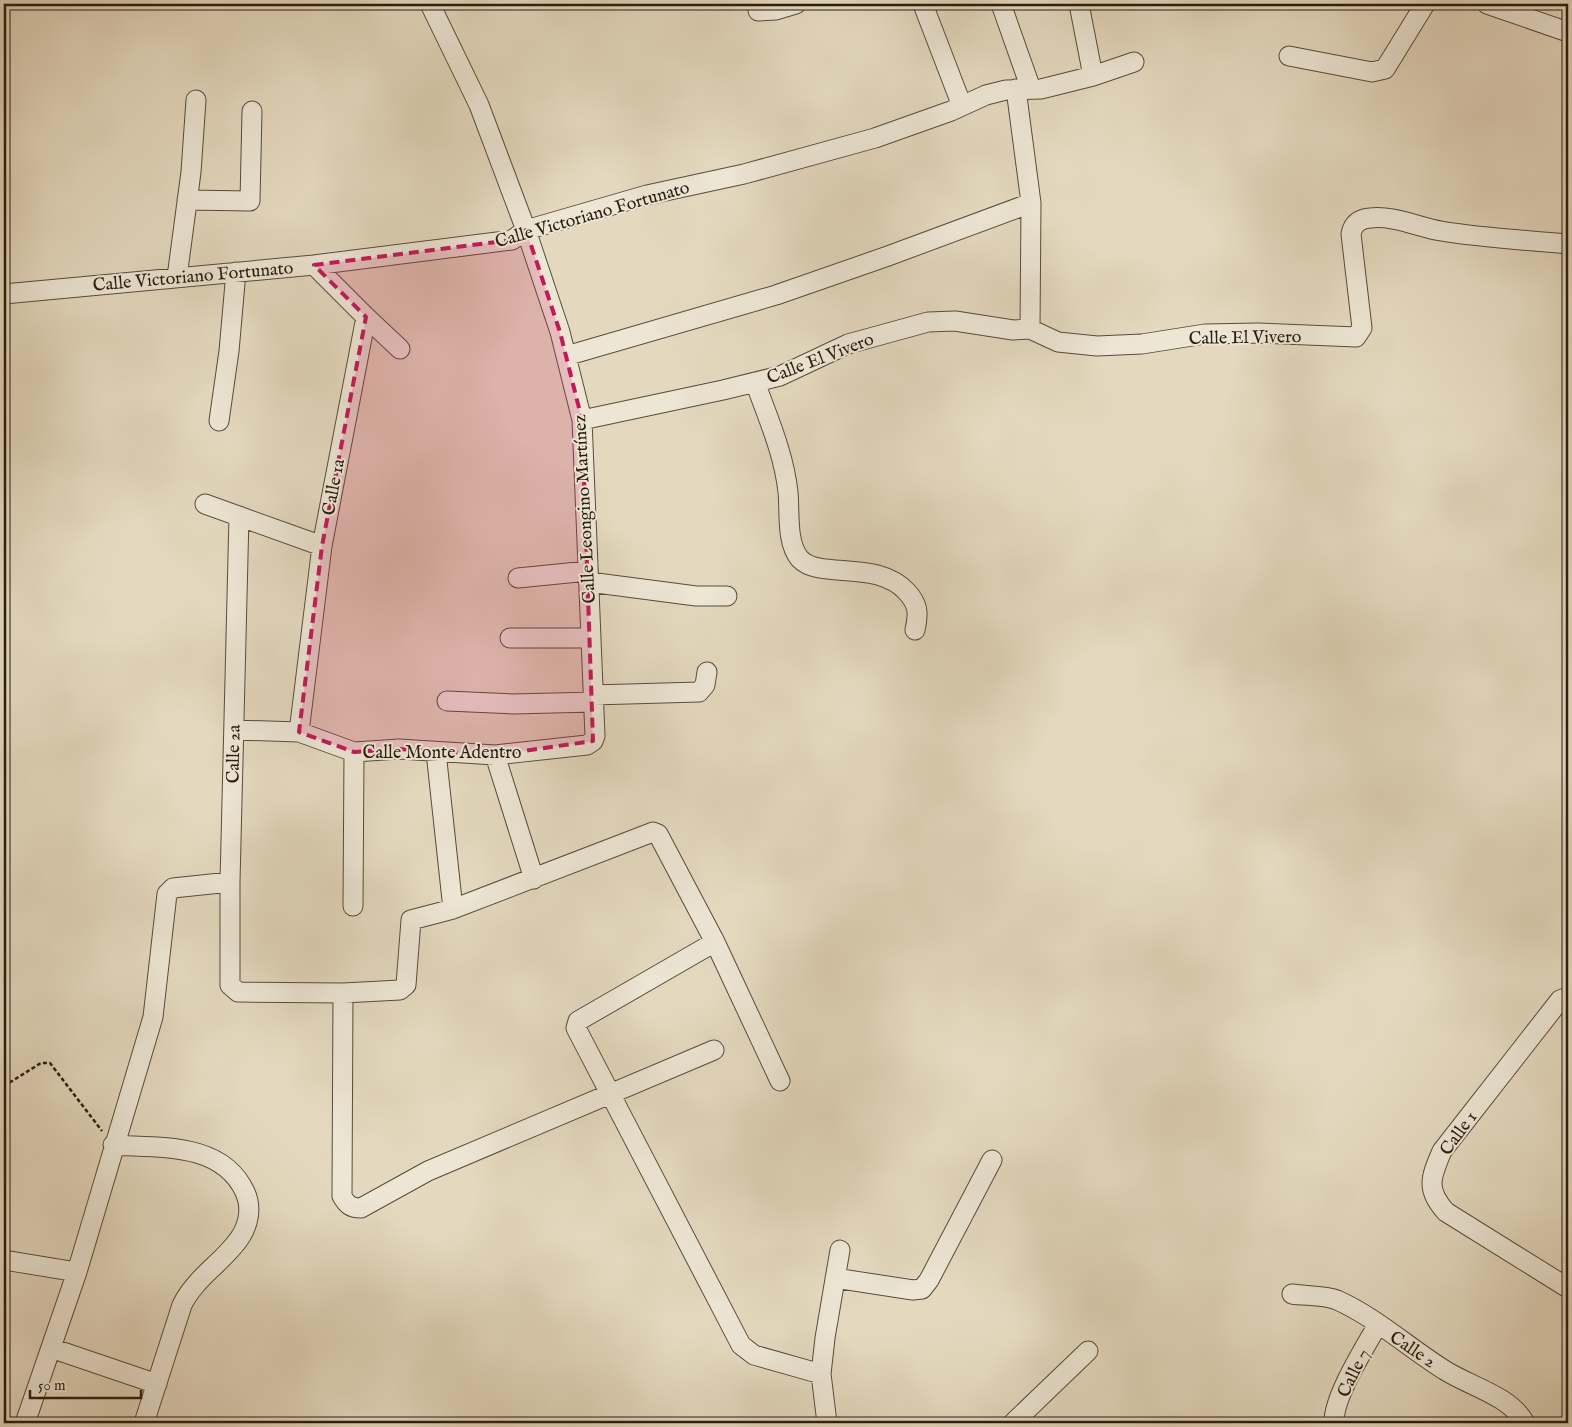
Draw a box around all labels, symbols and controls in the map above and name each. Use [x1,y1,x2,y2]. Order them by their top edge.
street label: Calle Victoriano Fortunato [492,177,693,254]
street label: Calle Victoriano Fortunato [92,257,295,298]
street label: Calle El Vivero [1188,326,1302,351]
street label: Calle El Vivero [764,328,878,390]
street label: Calle Leongino Martínez [569,414,602,604]
street label: Calle 1a [318,457,351,518]
street label: Calle 2a [222,724,247,784]
street label: Calle Monte Adentro [363,742,522,765]
street label: Calle 1 [1435,1107,1483,1161]
street label: Calle 2 [1385,1326,1440,1374]
street label: Calle 7 [1333,1346,1376,1402]
scale bar [30,1367,141,1399]
text: 50 m [38,1376,66,1395]

